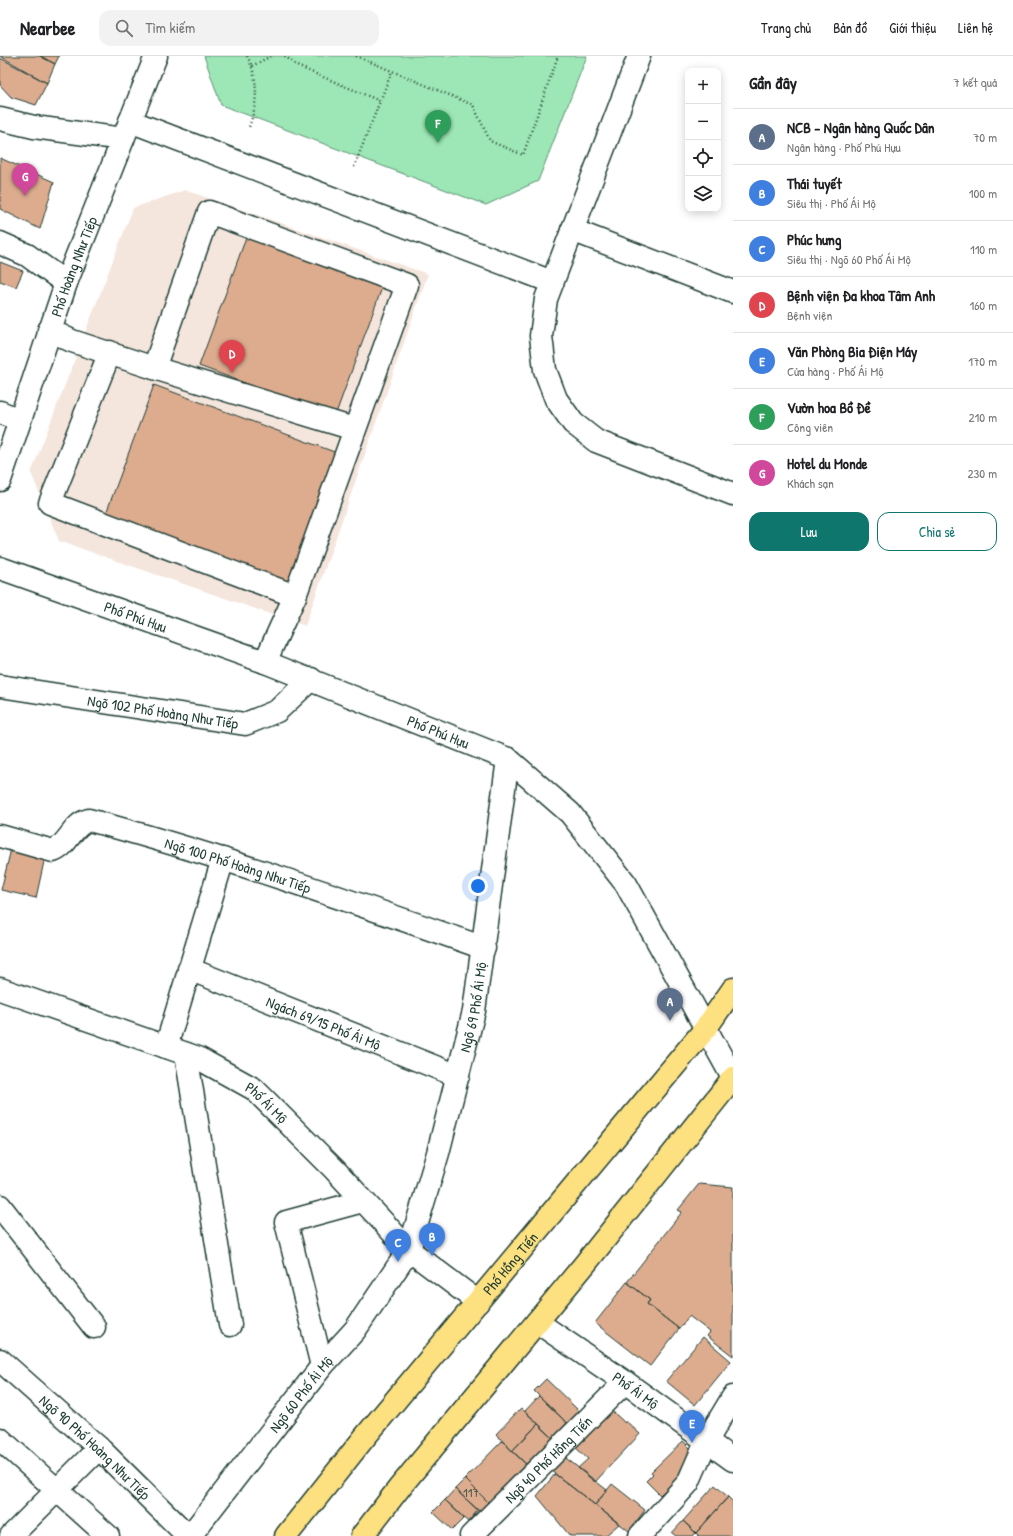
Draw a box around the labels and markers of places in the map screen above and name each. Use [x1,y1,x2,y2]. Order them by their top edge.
pin: F [425,110,451,143]
pin: G [12,163,38,196]
pin: D [219,340,245,373]
pin: A [657,988,683,1021]
pin: B [419,1223,445,1256]
pin: C [385,1229,411,1262]
pin: E [679,1410,705,1443]

